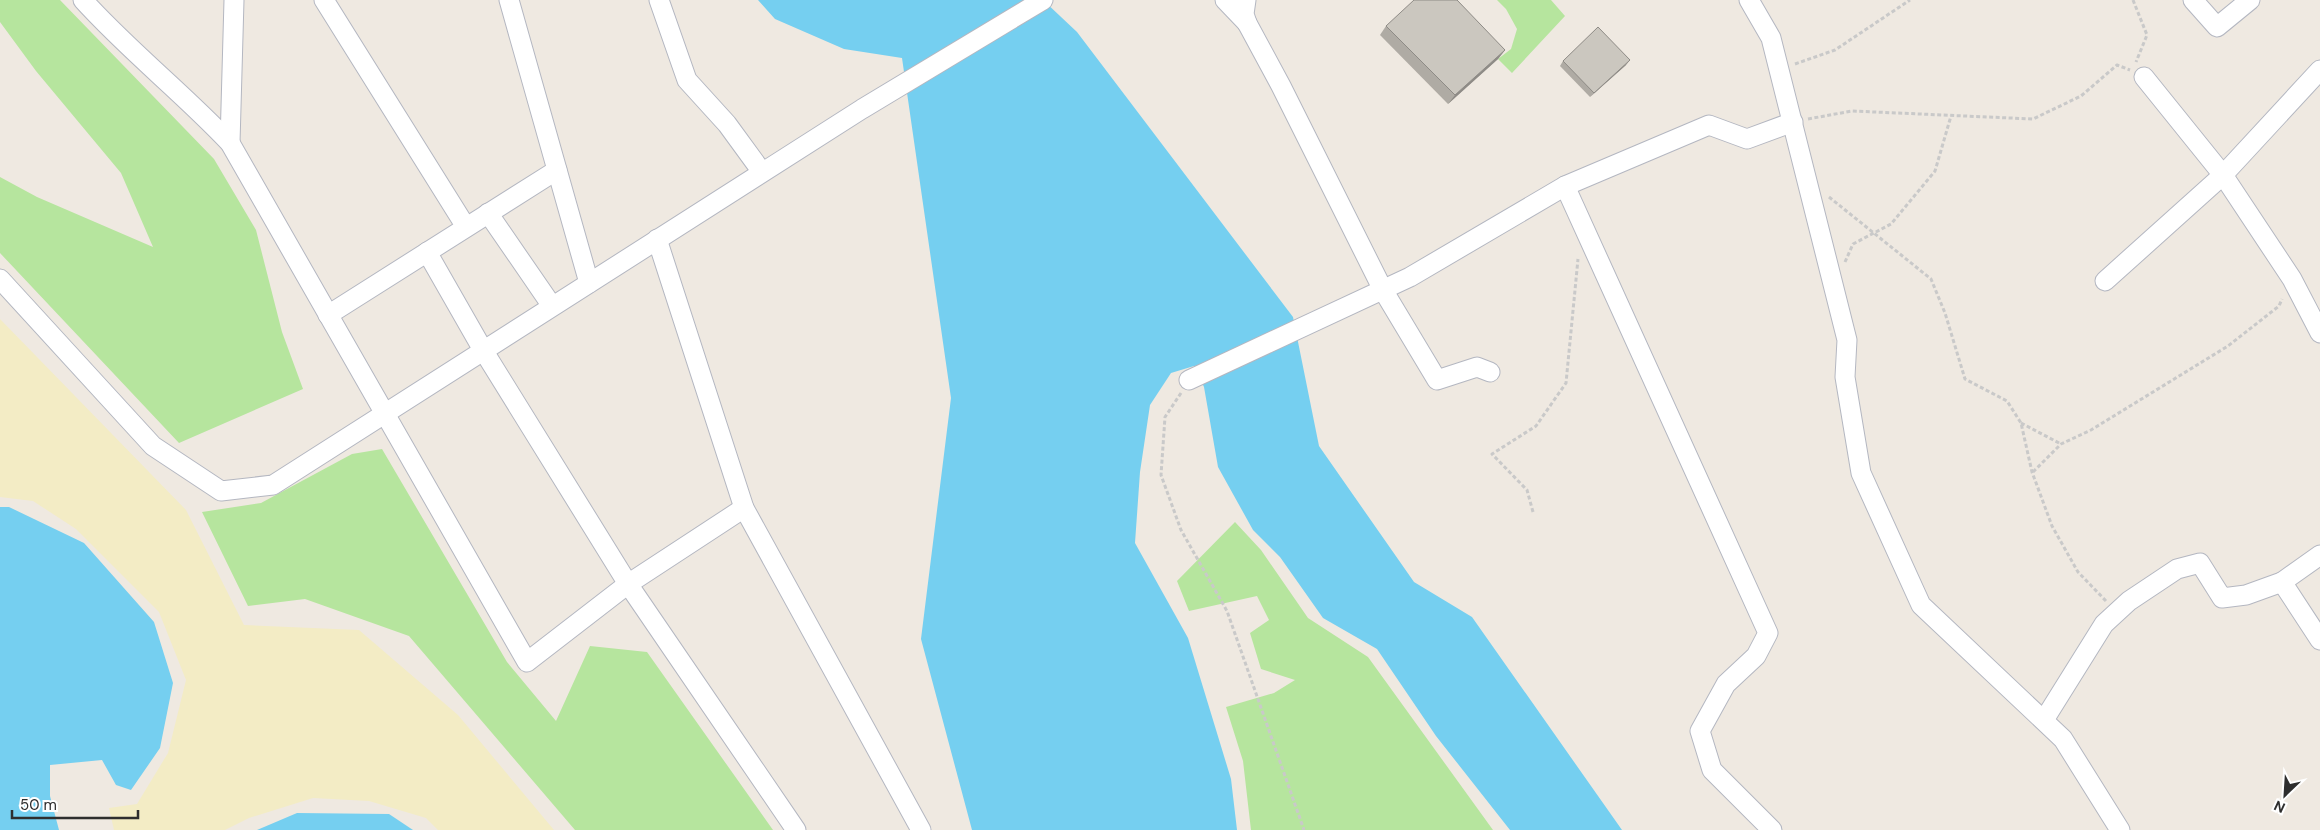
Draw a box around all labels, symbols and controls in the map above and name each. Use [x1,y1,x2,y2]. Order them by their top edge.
north arrow [2260,770,2310,820]
scale bar [12,788,139,820]
text: 50 m [20,795,57,815]
text: N [2271,796,2288,817]

